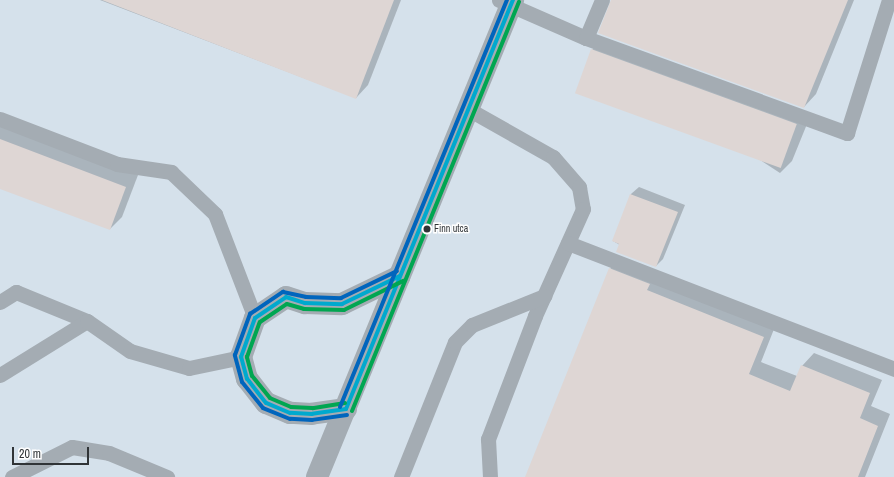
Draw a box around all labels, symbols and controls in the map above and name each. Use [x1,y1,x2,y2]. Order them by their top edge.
place label: Finn utca [434,223,468,235]
marker: Finn utca [422,224,432,234]
scale bar [14,439,91,465]
text: 20 m [19,446,41,462]

